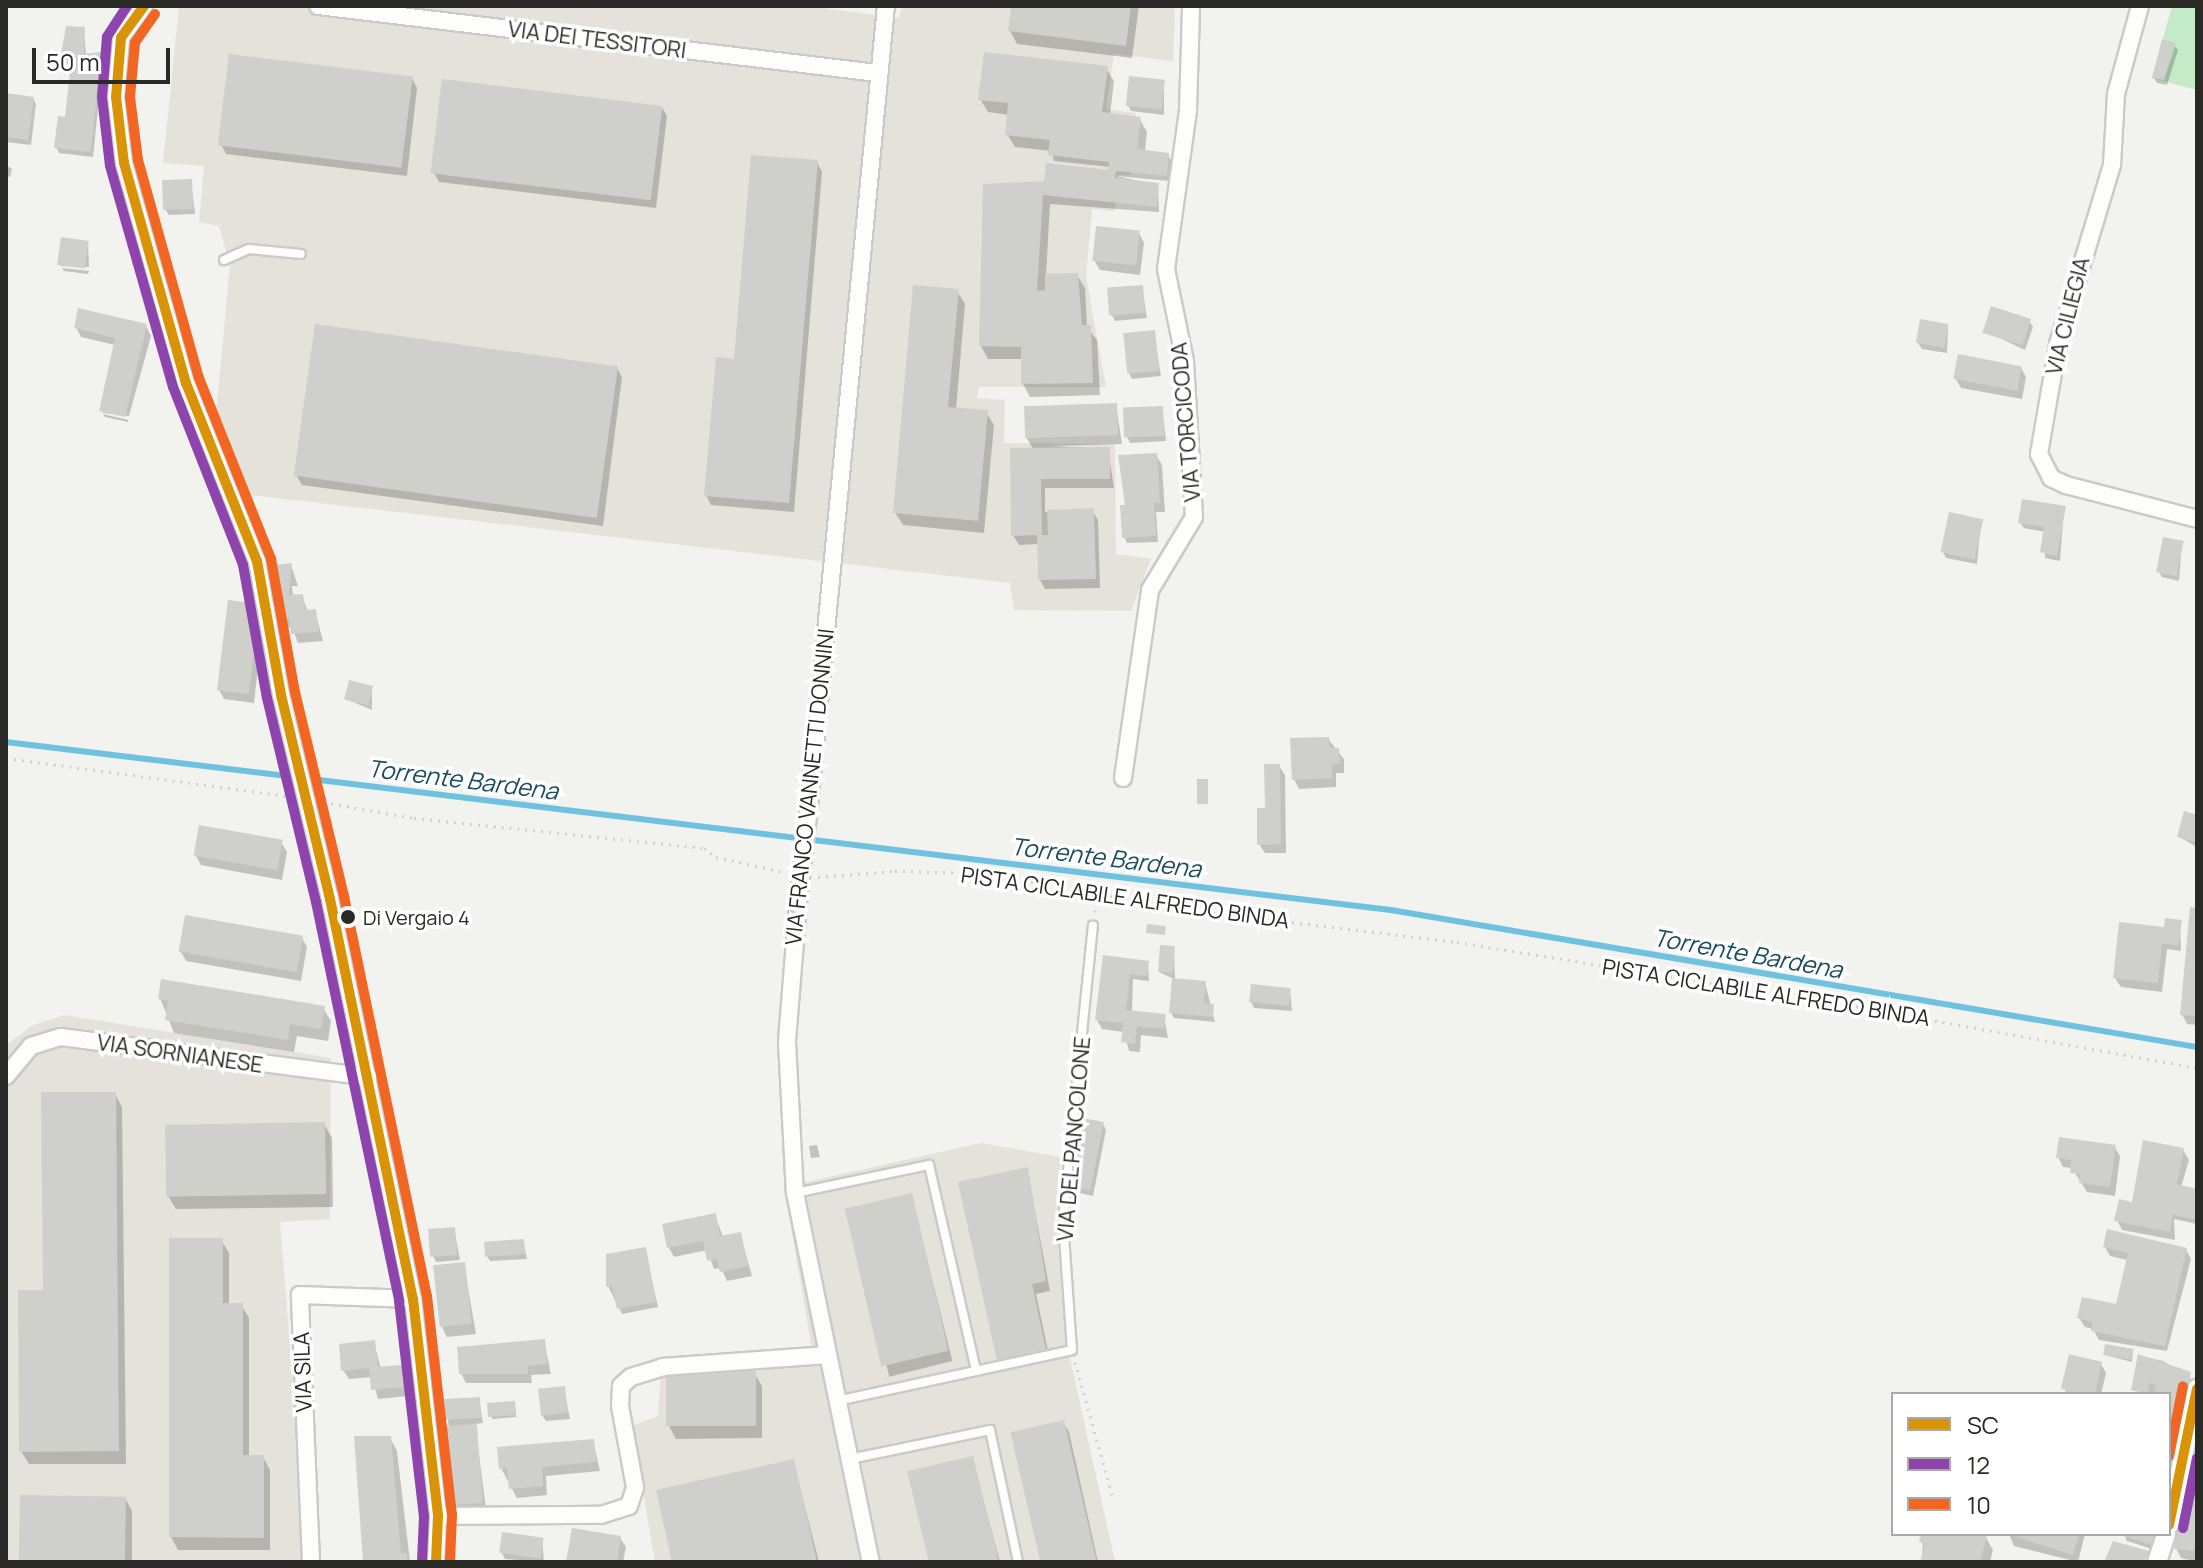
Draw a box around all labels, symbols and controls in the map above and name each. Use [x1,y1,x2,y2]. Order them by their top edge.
street label: VIA DEI TESSITORI [506,16,688,64]
scale bar [36,32,174,82]
text: 50 m [46,45,100,78]
street label: VIA CILIEGIA [2041,254,2095,378]
street label: VIA TORCICODA [1166,341,1206,503]
street label: VIA FRANCO VANNETTI DONNINI [780,627,840,947]
water label: Torrente Bardena [366,753,560,805]
water label: Torrente Bardena [1009,831,1203,883]
street label: PISTA CICLABILE ALFREDO BINDA [959,862,1291,934]
place label: Di Vergaio 4 [363,905,470,929]
marker: Di Vergaio 4 [340,909,356,925]
water label: Torrente Bardena [1651,922,1845,984]
street label: PISTA CICLABILE ALFREDO BINDA [1600,954,1932,1032]
street label: VIA SORNIANESE [95,1029,265,1079]
street label: VIA DEL PANCOLONE [1052,1035,1096,1243]
street label: VIA SILA [288,1331,318,1413]
legend [1891,1392,2171,1536]
text: SC [1967,1408,1999,1441]
text: 12 [1967,1448,1990,1481]
text: 10 [1967,1488,1991,1521]

